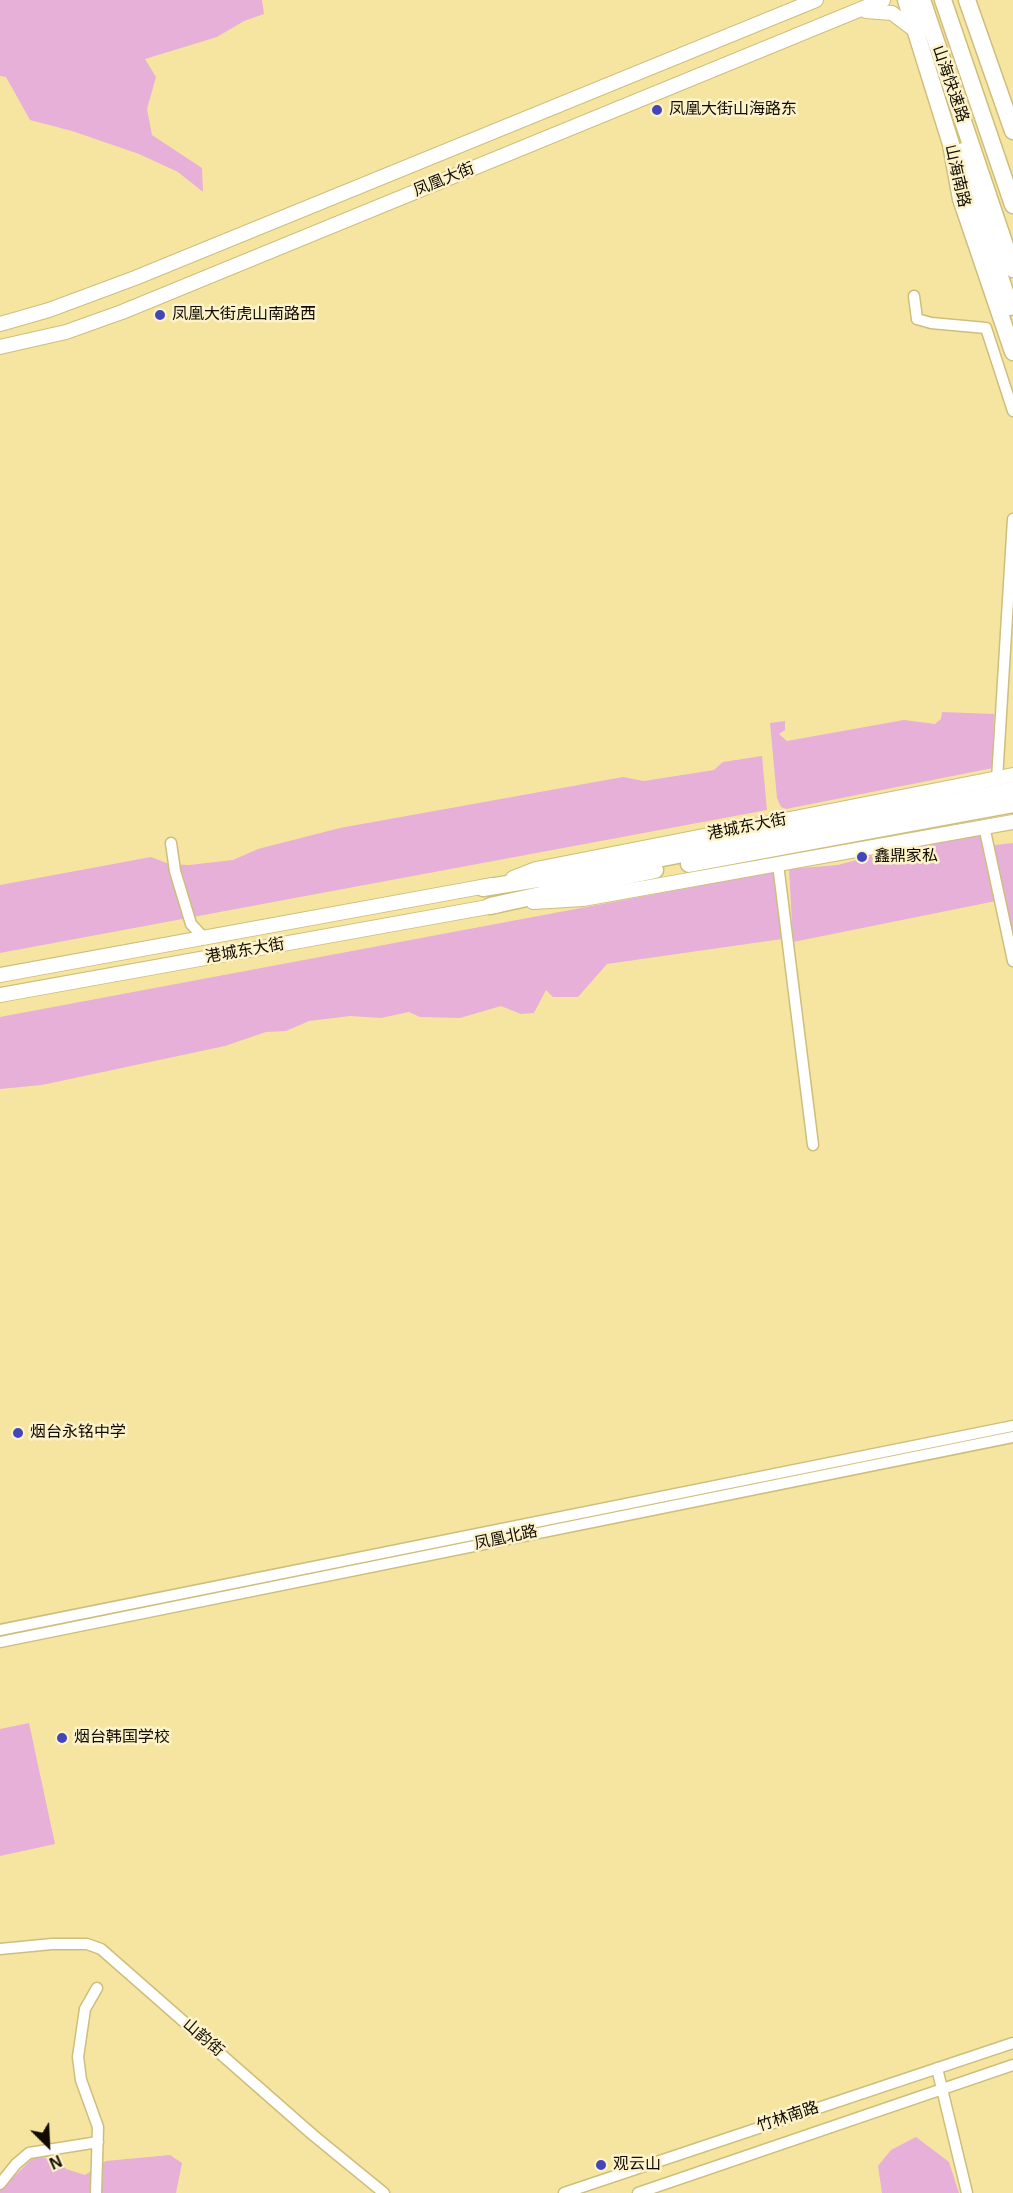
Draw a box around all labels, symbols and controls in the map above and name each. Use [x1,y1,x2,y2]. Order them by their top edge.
street label: 山海快速路 [928,43,972,125]
place label: 凤凰大街山海路东 [669,100,797,120]
marker: 凤凰大街山海路东 [650,103,664,117]
street label: 山海南路 [940,143,974,209]
street label: 凤凰大街 [411,159,477,201]
place label: 凤凰大街虎山南路西 [172,305,316,325]
marker: 凤凰大街虎山南路西 [153,308,167,322]
street label: 港城东大街 [706,810,788,844]
place label: 鑫鼎家私 [874,847,938,867]
marker: 鑫鼎家私 [855,850,869,864]
street label: 港城东大街 [204,935,286,967]
place label: 烟台永铭中学 [30,1423,126,1443]
marker: 烟台永铭中学 [11,1426,25,1440]
street label: 凤凰北路 [473,1522,539,1554]
place label: 烟台韩国学校 [74,1728,170,1748]
marker: 烟台韩国学校 [55,1731,69,1745]
street label: 山韵街 [179,2015,227,2061]
street label: 竹林南路 [755,2098,821,2136]
north arrow [18,2115,78,2175]
text: N [47,2152,64,2172]
place label: 观云山 [613,2155,661,2175]
marker: 观云山 [594,2158,608,2172]

